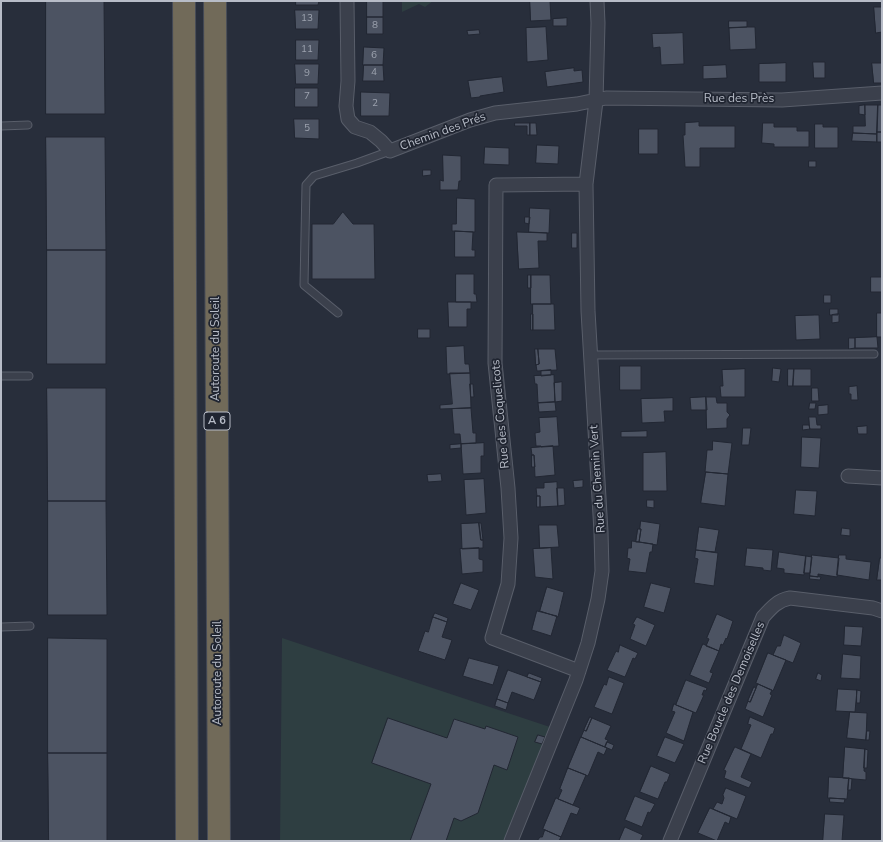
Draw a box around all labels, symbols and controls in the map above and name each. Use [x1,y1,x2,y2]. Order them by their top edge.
house number: 13 [301,13,313,25]
house number: 8 [372,20,378,32]
house number: 11 [301,44,313,56]
house number: 6 [371,50,377,62]
house number: 4 [371,67,377,79]
house number: 9 [304,68,310,80]
house number: 7 [304,91,310,103]
street label: Rue des Près [704,92,774,106]
house number: 2 [372,98,378,110]
street label: Chemin des Prés [398,110,488,154]
house number: 5 [304,123,310,135]
street label: Autoroute du Soleil [209,297,223,401]
street label: Rue des Coquelicots [489,359,513,469]
road number: A 6 [204,412,230,430]
street label: Rue du Chemin Vert [587,425,609,533]
street label: Rue Boucle des Demoiselles [696,620,768,766]
street label: Autoroute du Soleil [211,621,225,725]

